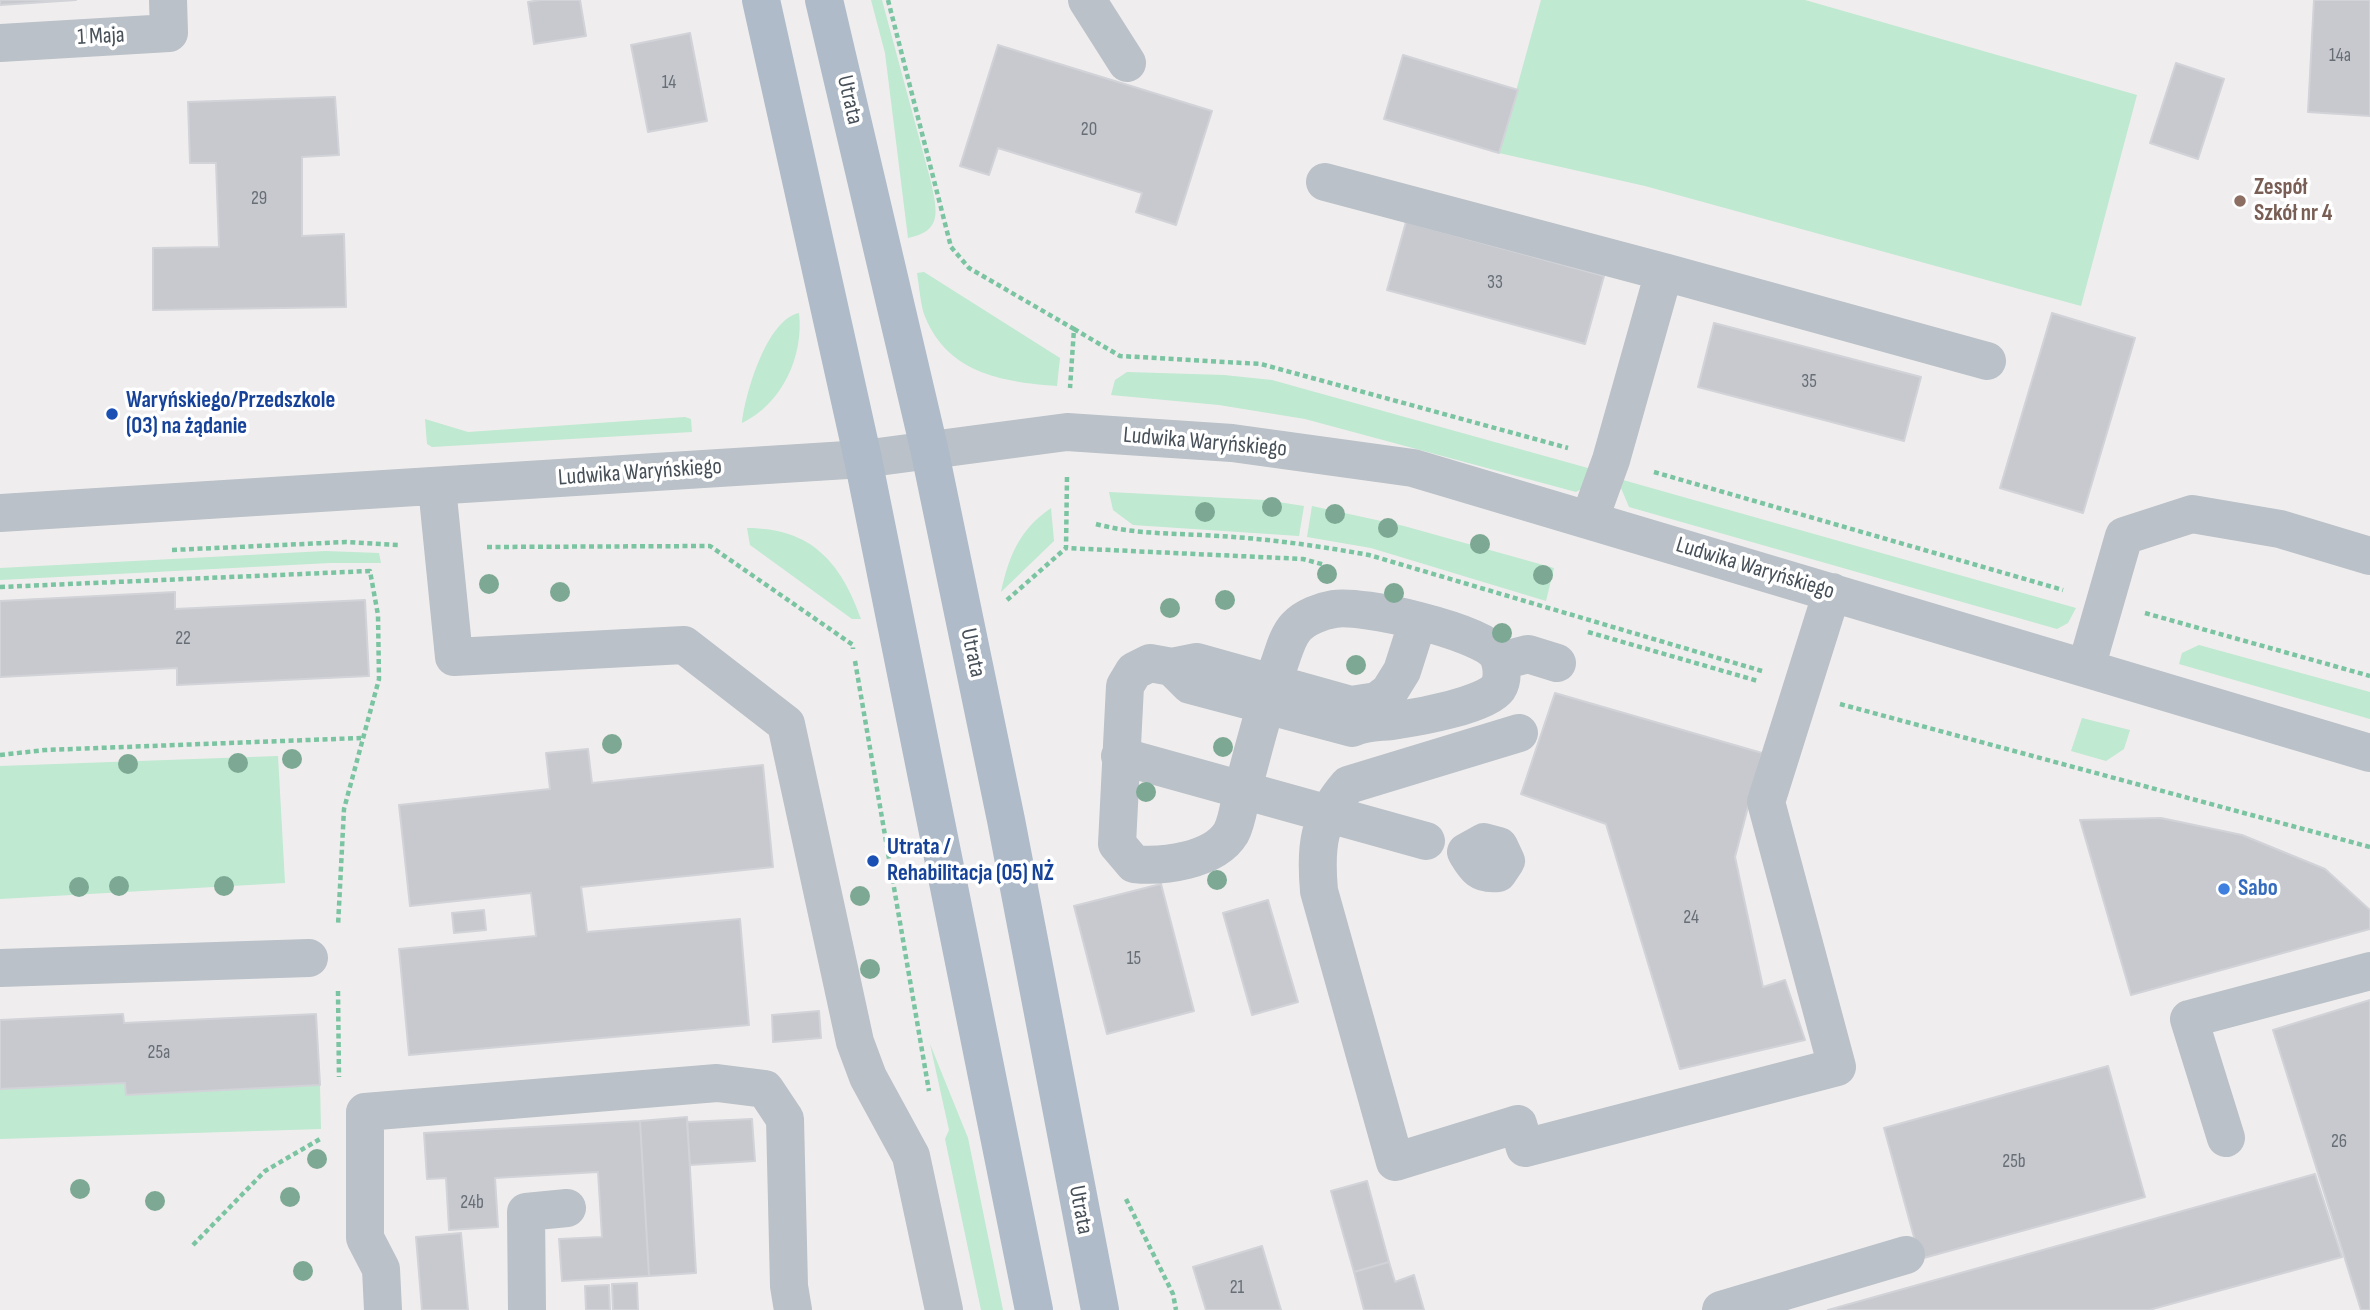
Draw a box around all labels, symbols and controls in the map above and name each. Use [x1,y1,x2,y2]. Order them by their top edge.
street label: 1 Maja [77,22,125,52]
house number: 14a [2329,45,2351,67]
house number: 14 [662,72,676,94]
street label: Utrata [830,73,868,127]
house number: 20 [1081,119,1097,141]
place label: Zespół Szkół nr 4 [2254,174,2332,228]
house number: 29 [251,188,267,210]
marker: Zespół Szkół nr 4 [2232,193,2248,209]
house number: 33 [1487,272,1503,294]
house number: 35 [1801,371,1817,393]
place label: Waryńskiego/Przedszkole (03) na żądanie [126,387,335,441]
marker: Waryńskiego/Przedszkole (03) na żądanie [104,406,120,422]
street label: Ludwika Waryńskiego [1122,422,1288,464]
street label: Ludwika Waryńskiego [557,454,723,492]
street label: Ludwika Waryńskiego [1672,532,1838,606]
street label: Utrata [953,626,991,680]
house number: 22 [175,628,191,650]
place label: Utrata / Rehabilitacja (05) NŻ [887,834,1054,888]
marker: Utrata / Rehabilitacja (05) NŻ [865,853,881,869]
place label: Sabo [2238,875,2278,903]
marker: Sabo [2216,881,2232,897]
house number: 24 [1683,907,1699,929]
house number: 15 [1127,948,1141,970]
house number: 25a [148,1042,170,1064]
house number: 26 [2331,1131,2347,1153]
house number: 25b [2002,1151,2026,1173]
street label: Utrata [1062,1183,1098,1237]
house number: 24b [460,1192,484,1214]
house number: 21 [1230,1277,1244,1299]

